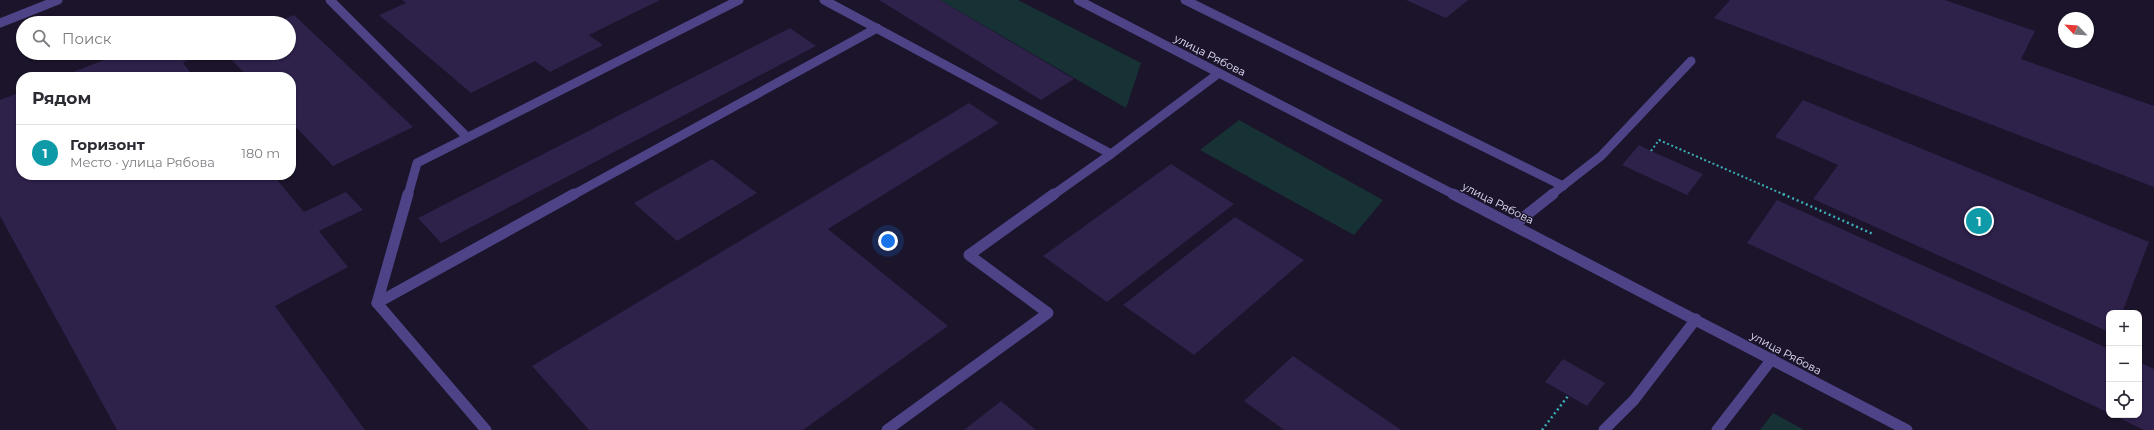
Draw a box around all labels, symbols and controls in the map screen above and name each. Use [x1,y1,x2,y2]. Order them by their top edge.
north arrow [2058,12,2094,48]
search box [16,16,296,60]
icon: search [30,27,52,49]
text: Поиск [62,29,111,48]
street label: улица Рябова [1171,30,1248,79]
text: Рядом [32,88,91,108]
text: Горизонт [70,135,145,154]
text: 1 [42,145,48,161]
text: 180 m [241,145,280,161]
text: Место · улица Рябова [70,154,215,170]
street label: улица Рябова [1459,178,1536,227]
pin: 1 [1966,206,1992,236]
your location [878,231,898,251]
map controls [2106,310,2142,418]
button: + [2106,310,2142,346]
street label: улица Рябова [1747,328,1824,378]
button: − [2106,346,2142,382]
button: locate [2106,382,2142,418]

